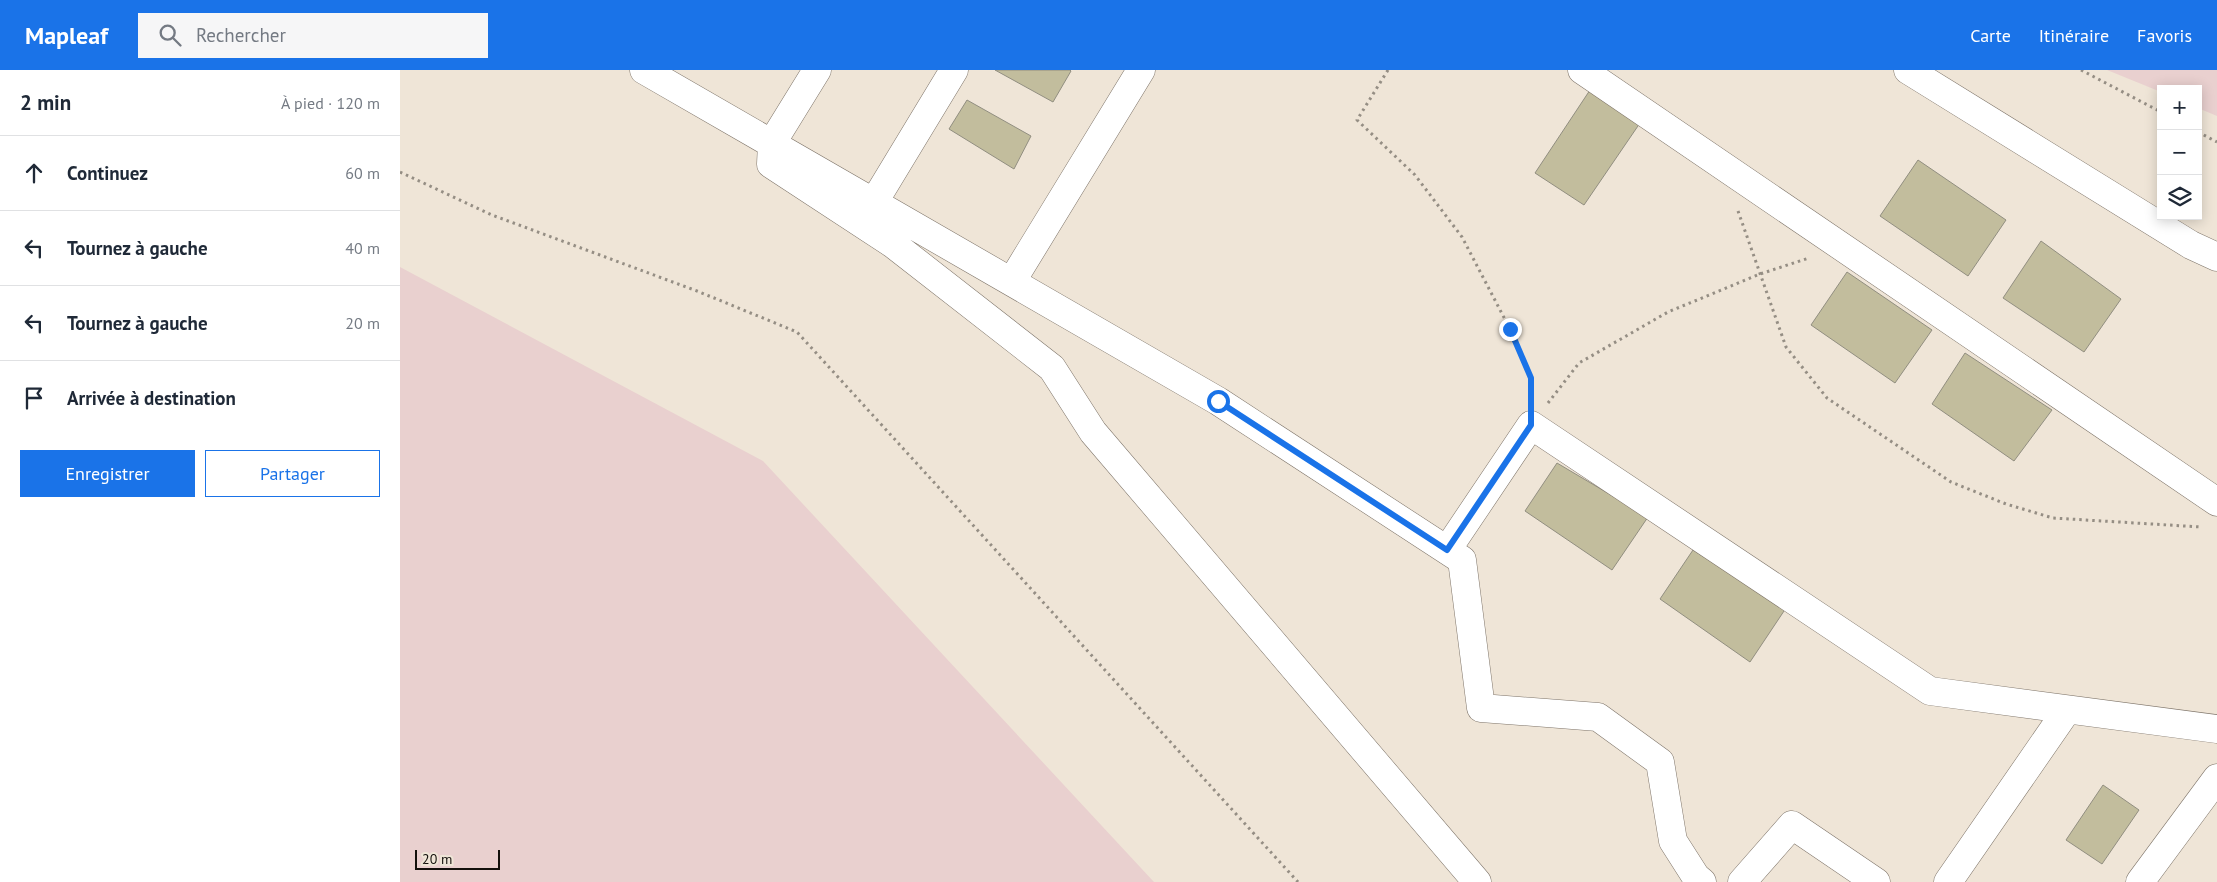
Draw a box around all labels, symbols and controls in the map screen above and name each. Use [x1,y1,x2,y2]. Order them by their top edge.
search box [138,13,488,58]
text: Mapleaf [25,20,108,51]
icon: search [156,21,184,49]
text: Rechercher [196,23,286,47]
text: Carte [1970,24,2011,47]
text: Itinéraire [2039,24,2109,47]
text: Favoris [2137,24,2192,47]
map controls [2157,85,2202,220]
button: + [2157,85,2202,130]
text: 2 min [20,89,71,116]
text: À pied · 120 m [281,93,380,113]
button: − [2157,130,2202,175]
icon: ahead [20,159,48,187]
text: Continuez [67,161,148,185]
text: 60 m [345,163,380,183]
button: layers [2157,175,2202,220]
icon: left [20,234,48,262]
text: Tournez à gauche [67,236,208,260]
text: 40 m [345,238,380,258]
icon: left [20,309,48,337]
text: Tournez à gauche [67,311,208,335]
text: 20 m [345,313,380,333]
route end [1499,318,1522,341]
icon: arrive [20,384,48,412]
text: Arrivée à destination [67,386,236,410]
route start [1207,390,1230,413]
button: Enregistrer [20,450,195,497]
button: Partager [205,450,380,497]
scale bar [415,847,500,870]
text: 20 m [422,850,452,868]

